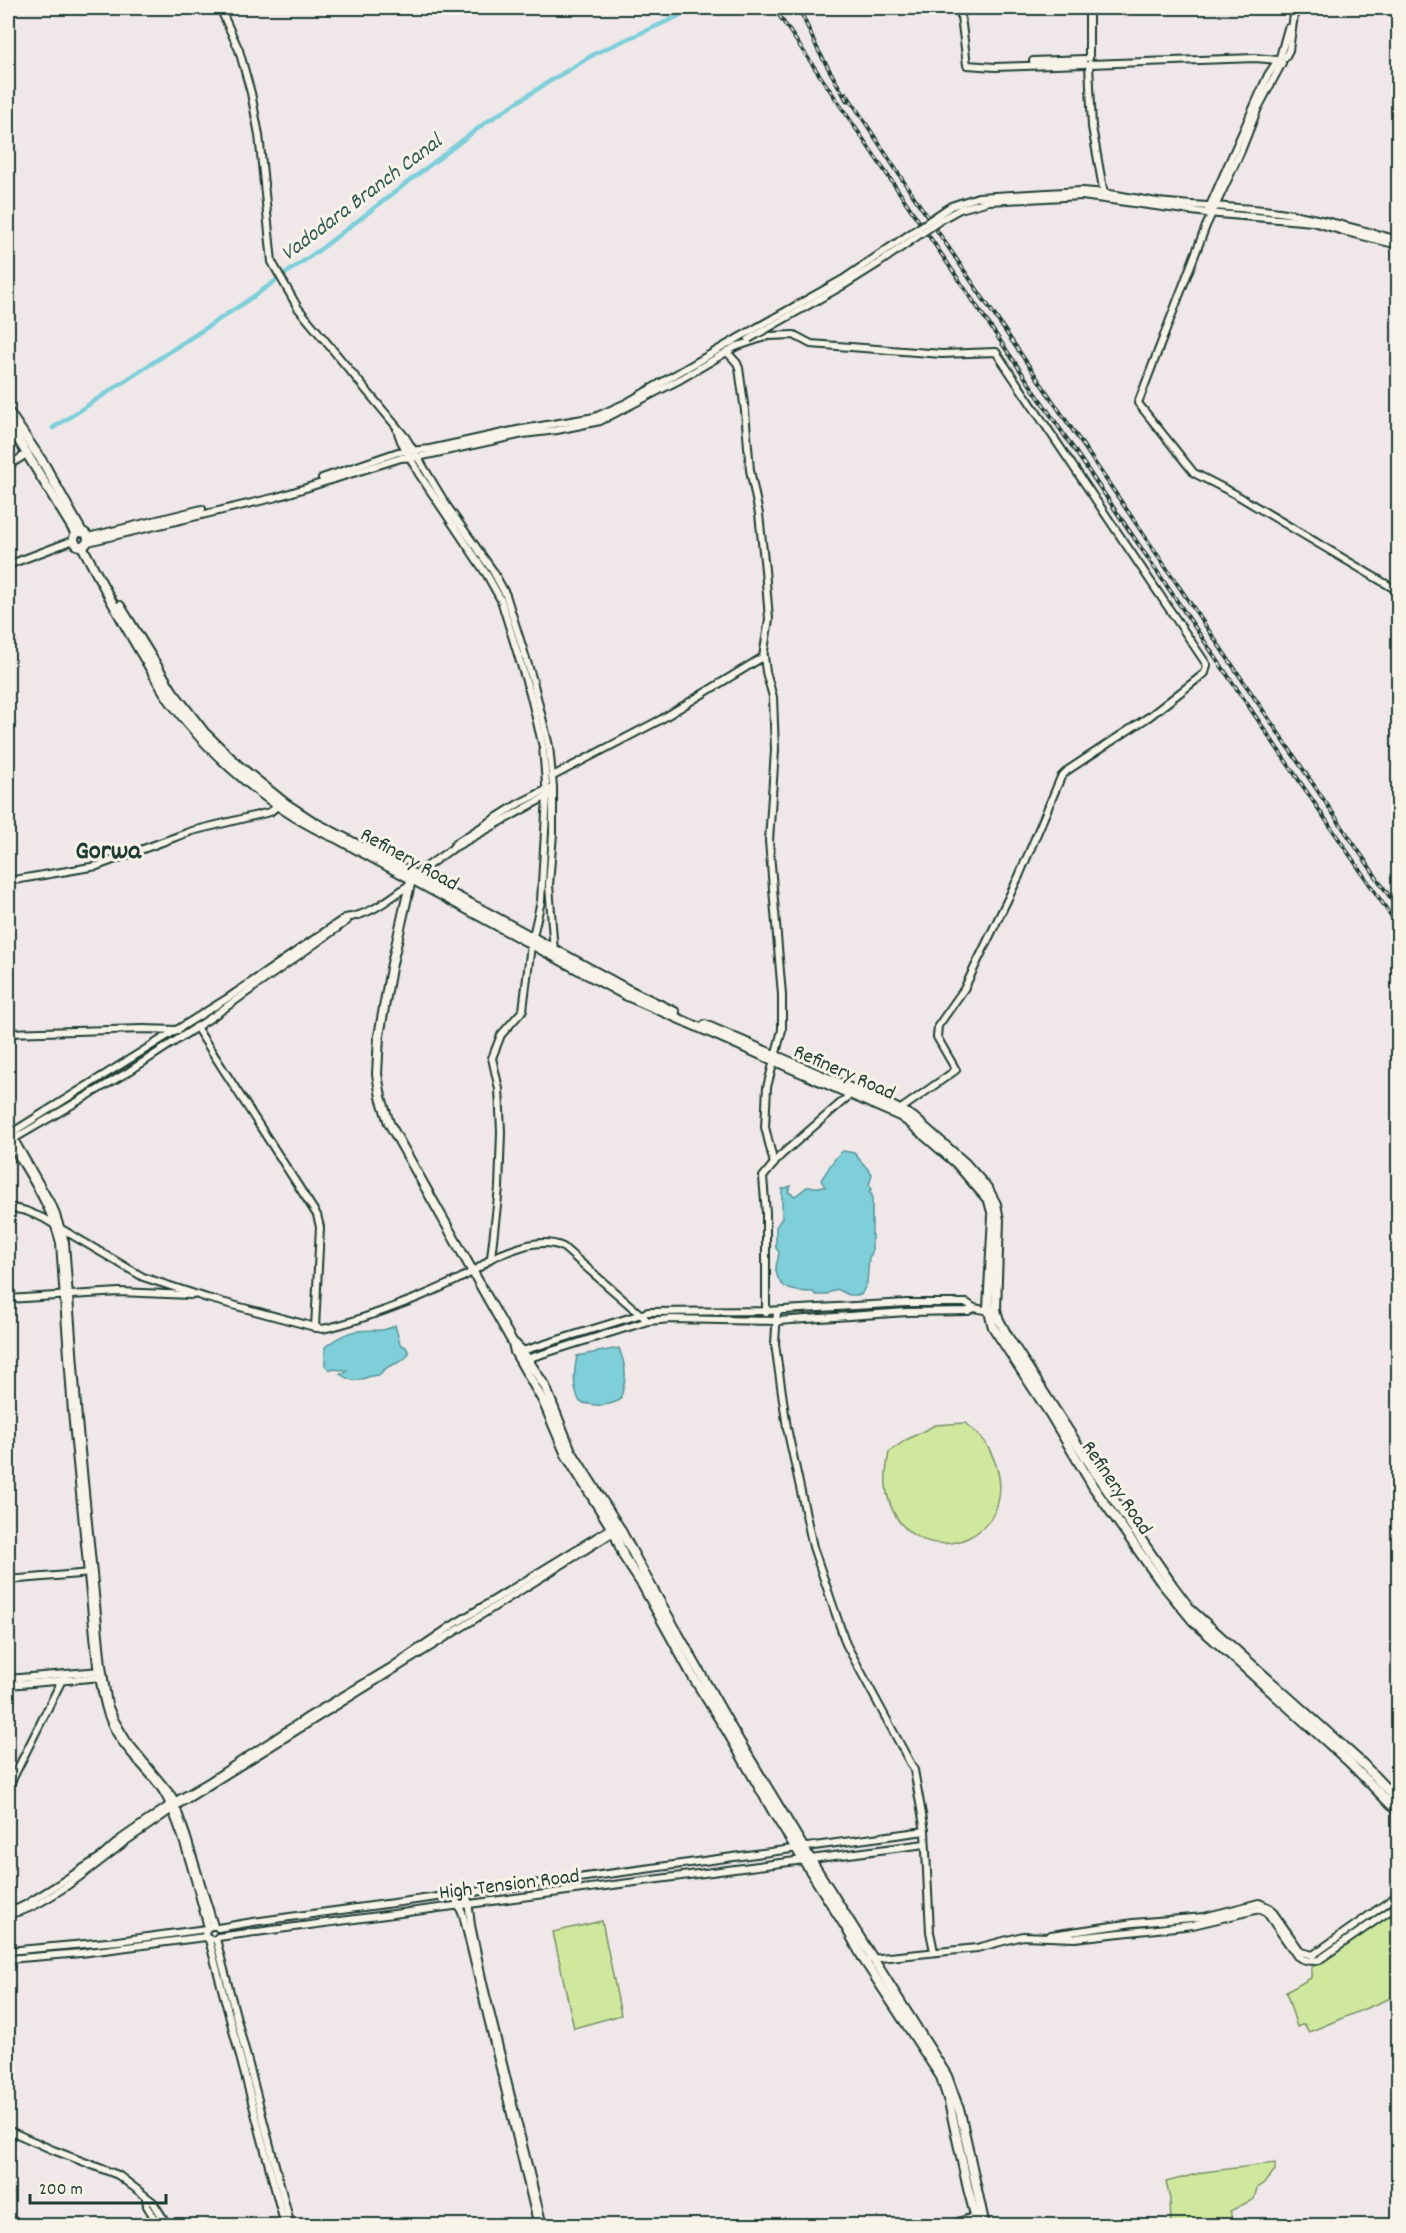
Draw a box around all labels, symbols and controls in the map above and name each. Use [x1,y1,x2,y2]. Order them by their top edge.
water label: Vadodara Branch Canal [275,127,451,270]
street label: Refinery Road [354,821,463,900]
district label: Gorwa [75,833,142,872]
street label: Refinery Road [788,1038,899,1110]
street label: Refinery Road [1073,1435,1158,1542]
street label: High Tension Road [437,1862,581,1909]
scale bar [30,2167,166,2205]
text: 200 m [39,2178,83,2203]

